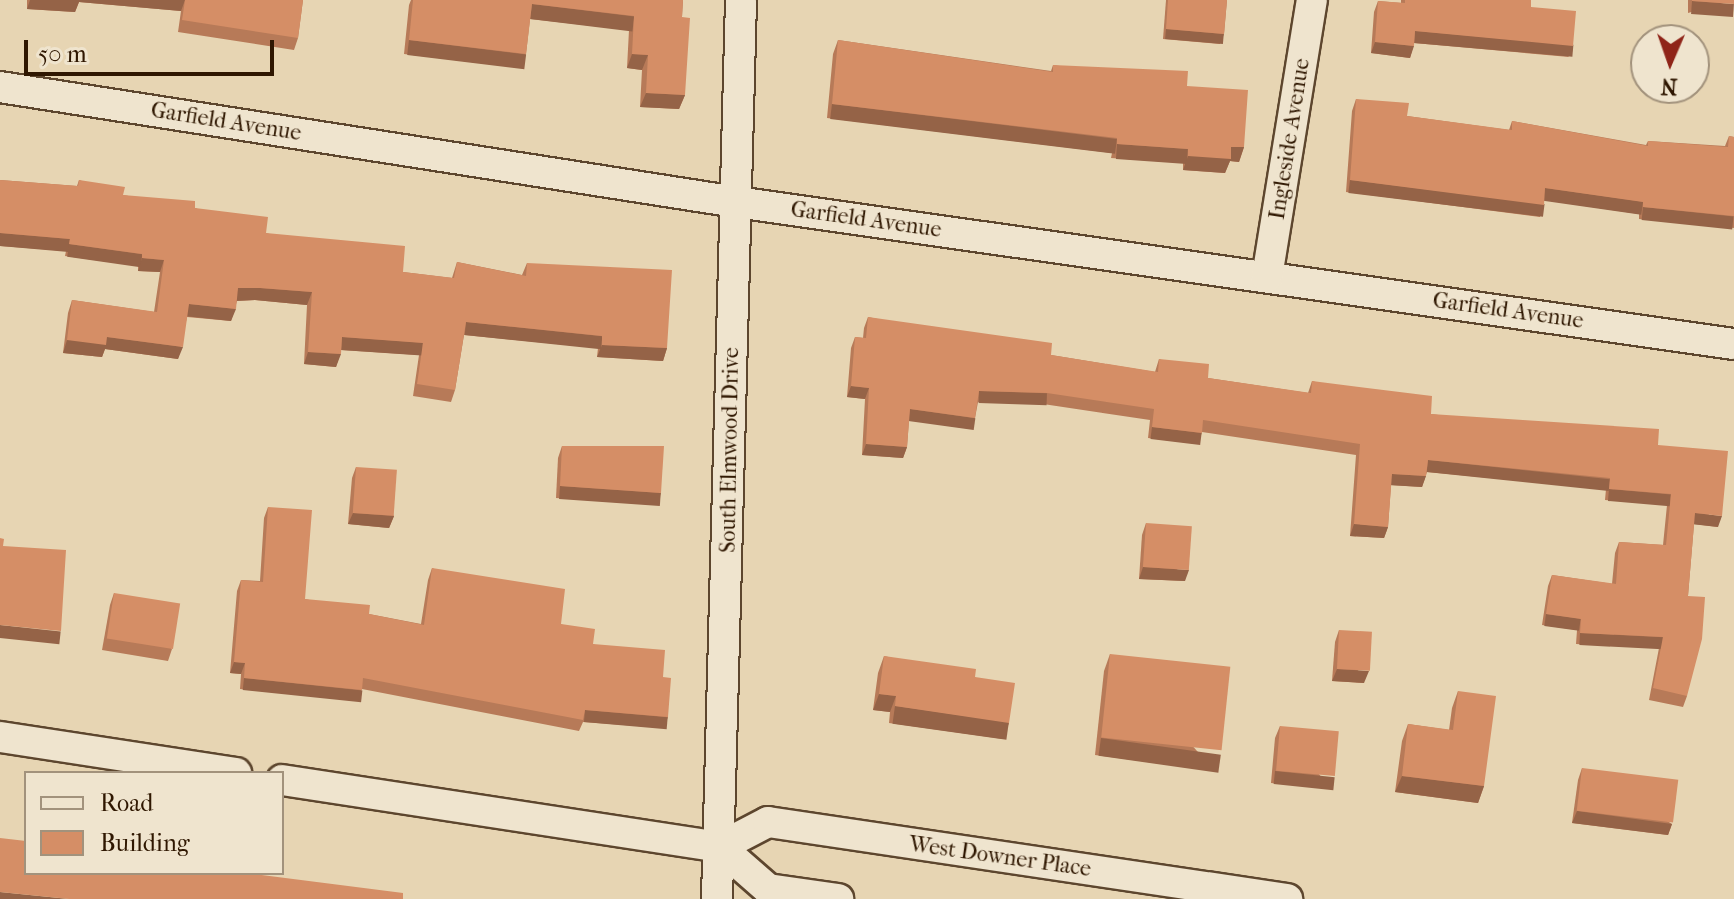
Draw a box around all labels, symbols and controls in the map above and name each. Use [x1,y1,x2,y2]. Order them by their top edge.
scale bar [28,24,278,74]
north arrow [1630,24,1710,104]
text: 50 m [38,40,87,68]
street label: Ingleside Avenue [1264,56,1316,222]
text: N [1660,73,1678,99]
street label: Garfield Avenue [149,97,303,147]
street label: Garfield Avenue [789,196,943,244]
street label: Garfield Avenue [1431,287,1585,335]
street label: South Elmwood Drive [715,347,745,553]
legend [24,771,284,875]
text: Road [100,789,153,817]
text: Building [100,829,190,857]
street label: West Downer Place [907,831,1093,883]

